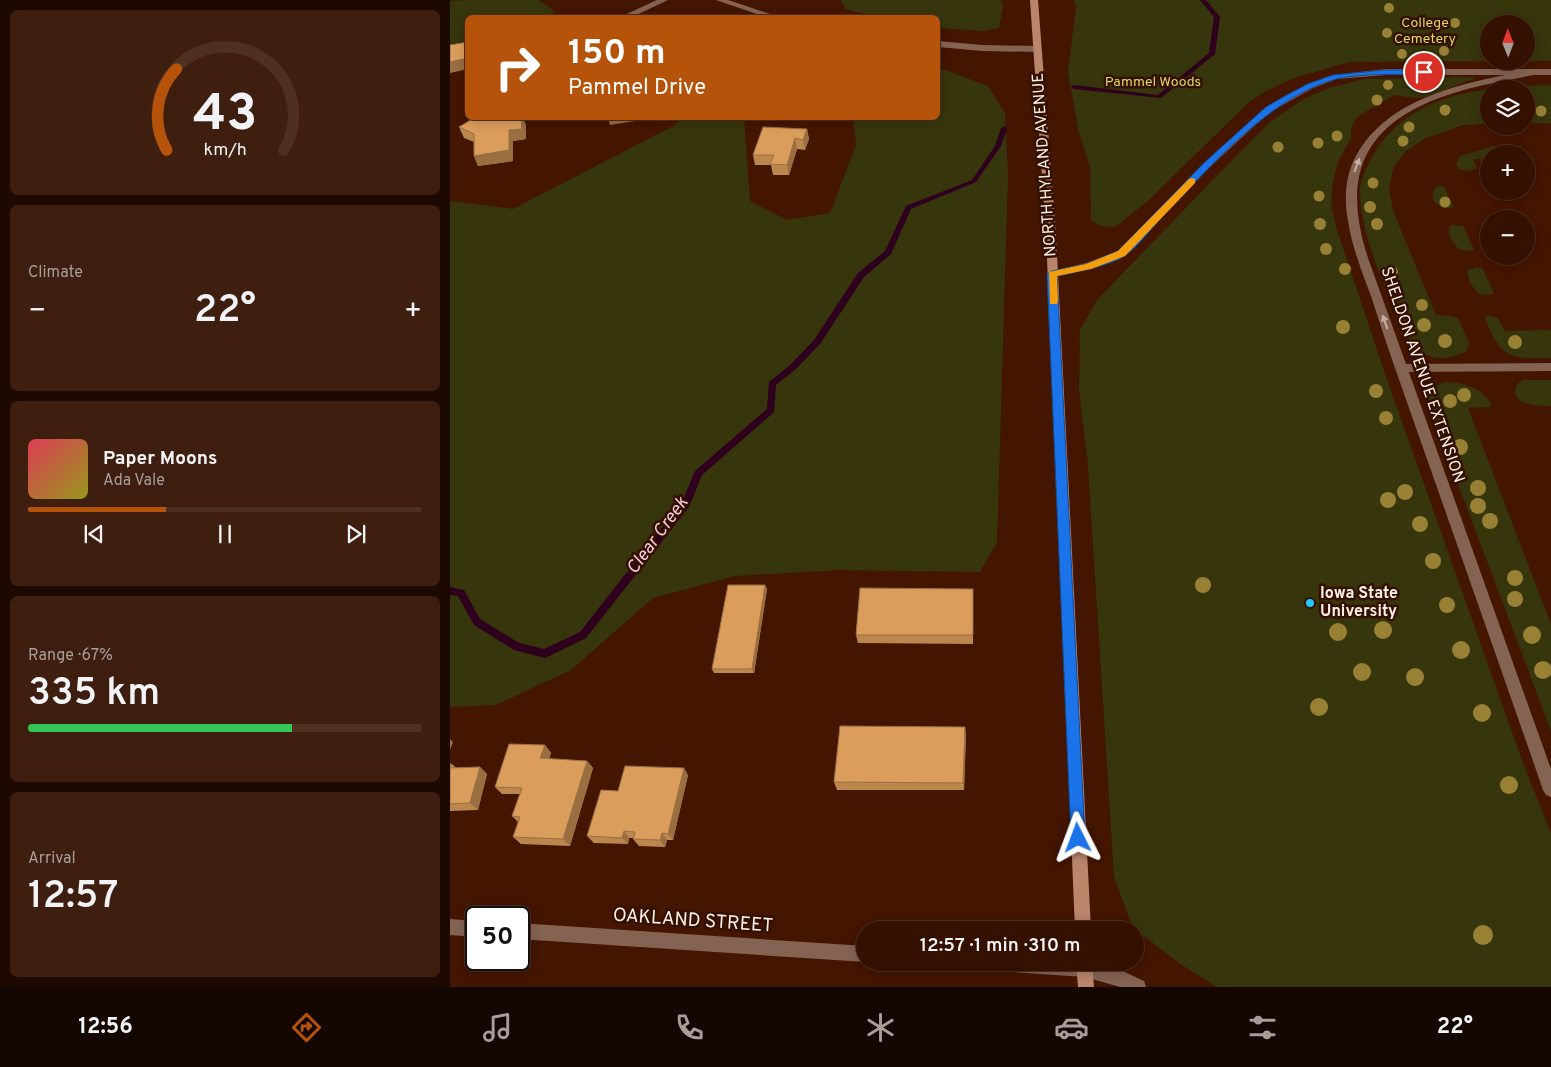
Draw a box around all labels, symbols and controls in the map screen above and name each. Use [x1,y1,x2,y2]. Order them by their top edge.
park label: College Cemetery [1394,15,1456,48]
north arrow [1480,15,1535,70]
map controls [1480,15,1535,265]
text: 150 m [568,32,666,76]
icon: right [485,35,550,100]
pin [1403,51,1445,93]
icon: arrive [1410,58,1438,86]
street label: NORTH HYLAND AVENUE [1029,72,1061,258]
park label: Pammel Woods [1105,74,1201,91]
text: Pammel Drive [568,75,706,102]
button: layers [1480,80,1535,135]
text: 43 [193,83,257,149]
text: km/h [203,139,247,162]
button: + [1480,145,1535,200]
one-way arrow [1354,158,1361,173]
button: − [1480,210,1535,265]
text: Climate [28,263,83,283]
street label: SHELDON AVENUE EXTENSION [1376,264,1468,486]
text: 22° [194,287,256,336]
text: − [28,294,46,330]
text: + [404,294,422,330]
one-way arrow [1380,314,1388,329]
text: Paper Moons [103,447,217,471]
text: Ada Vale [103,471,165,491]
water label: Clear Creek [622,492,694,579]
icon: previous [80,520,108,548]
icon: pause [211,520,239,548]
icon: next [342,520,370,548]
place label: Iowa State University [1320,584,1398,622]
marker: Iowa State University [1304,597,1316,609]
text: Range · 67% [28,646,113,666]
text: 335 km [28,670,160,719]
position arrow [1051,811,1103,863]
text: Arrival [28,849,76,869]
text: 12:57 [28,873,119,922]
street label: OAKLAND STREET [612,903,774,939]
speed limit sign: 50 [465,906,530,971]
text: 12:57 · 1 min · 310 m [920,934,1080,958]
icon: directions [289,1010,324,1045]
icon: music [480,1010,515,1045]
icon: phone [672,1010,707,1045]
icon: climate [863,1010,898,1045]
icon: car [1054,1010,1089,1045]
icon: filters [1245,1010,1280,1045]
text: 12:56 [78,1014,133,1041]
text: 22° [1437,1014,1473,1041]

